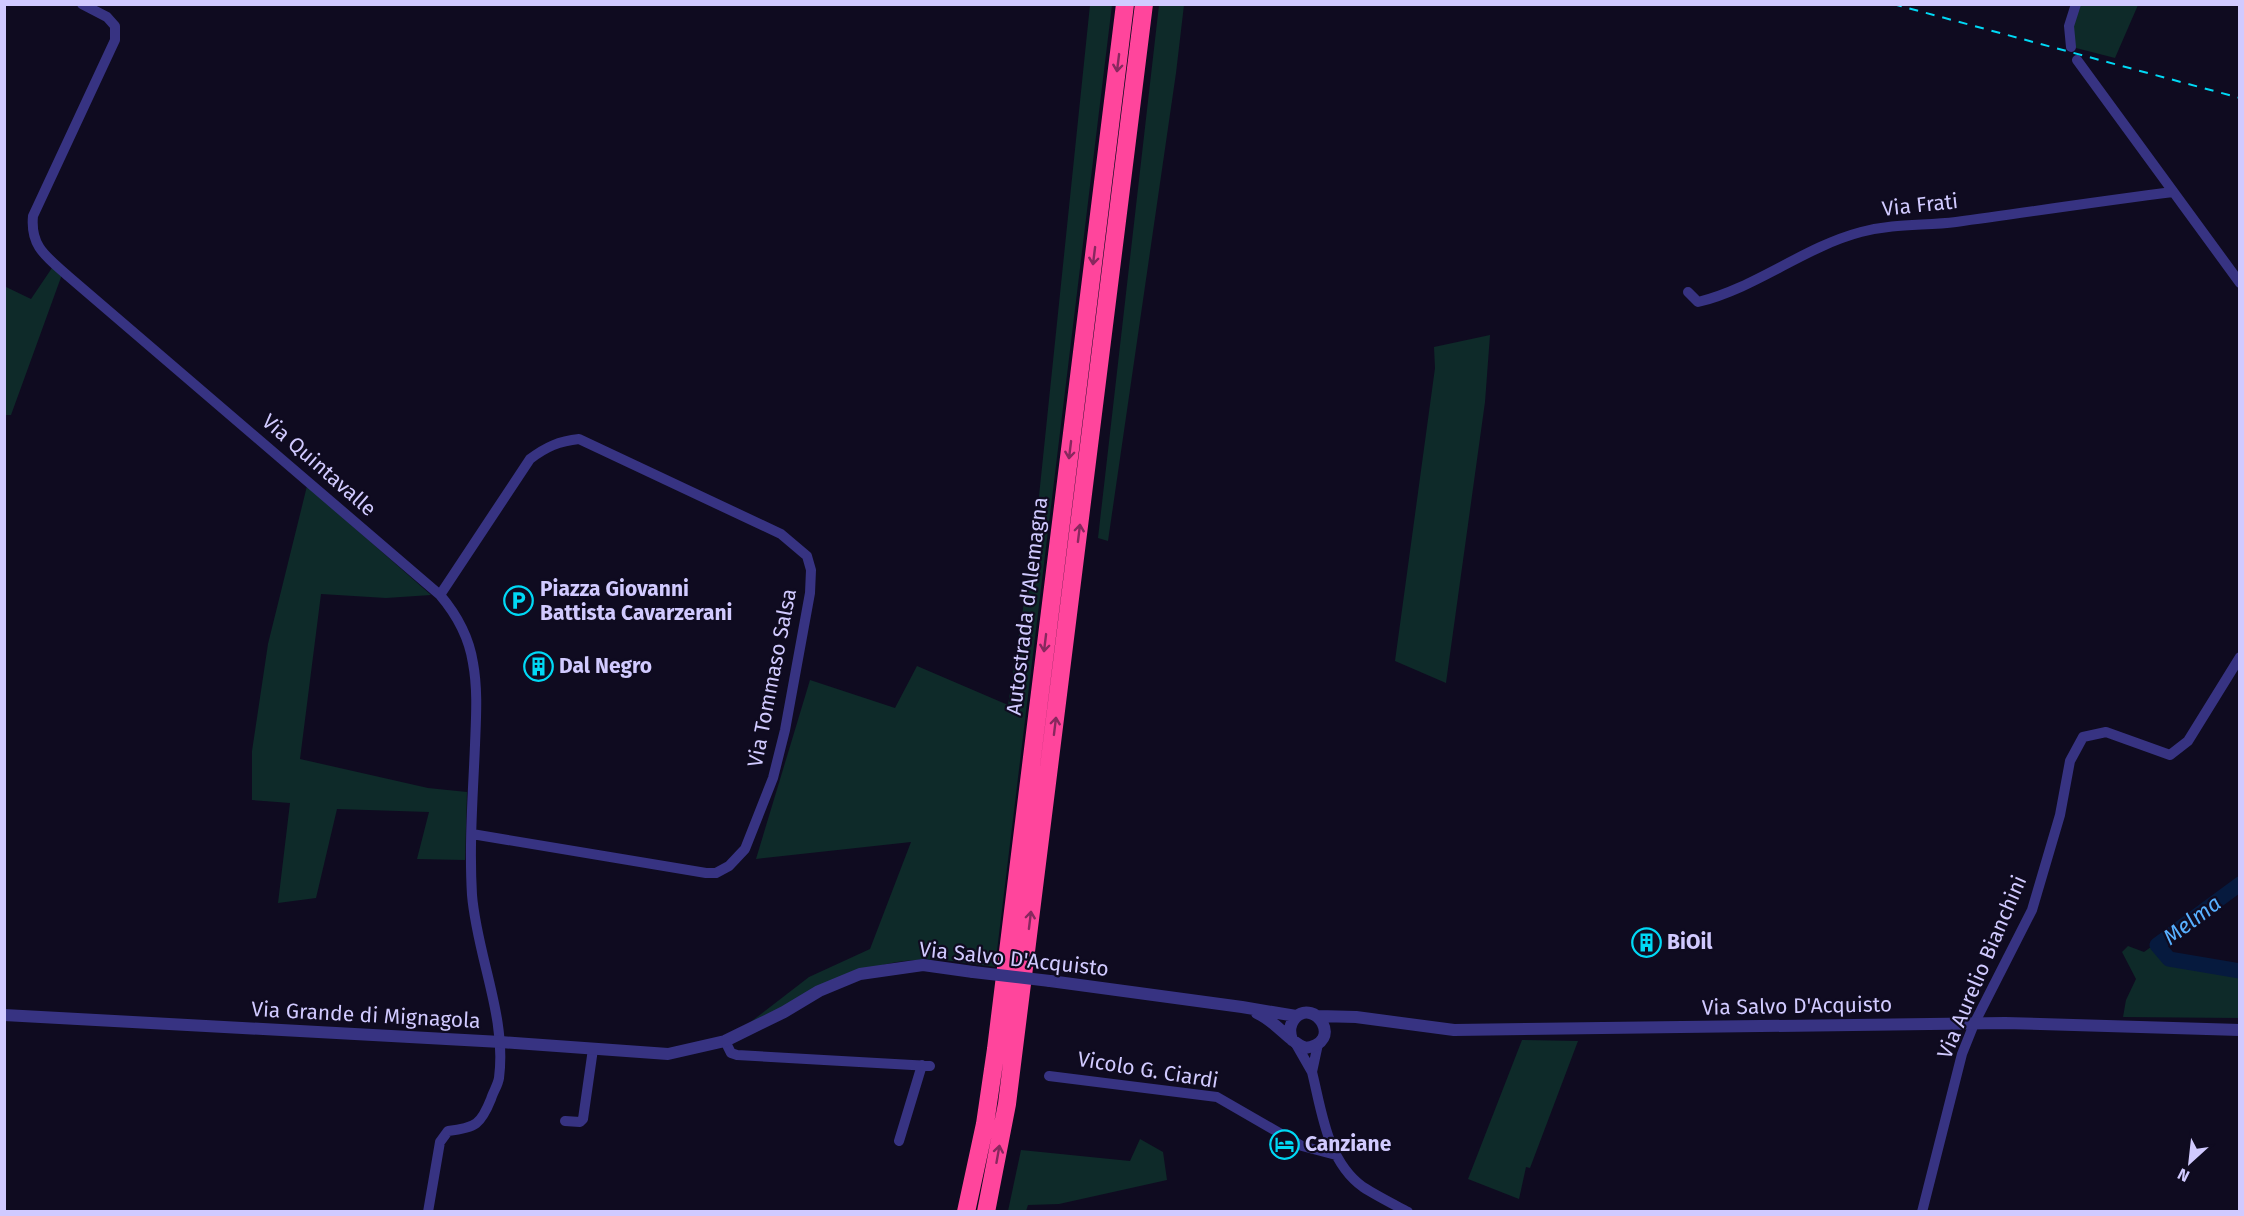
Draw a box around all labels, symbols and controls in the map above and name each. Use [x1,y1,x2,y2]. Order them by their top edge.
one-way arrow [1112,52,1123,72]
street label: Via Frati [1881,188,1959,222]
one-way arrow [1088,246,1099,265]
street label: Via Quintavalle [257,408,381,522]
one-way arrow [1064,439,1075,459]
street label: Autostrada d'Alemagna [1001,496,1053,716]
one-way arrow [1073,523,1084,543]
place label: Piazza Giovanni Battista Cavarzerani [540,576,732,626]
parking icon: Piazza Giovanni Battista Cavarzerani [503,585,535,617]
street label: Via Tommaso Salsa [742,587,802,769]
one-way arrow [1040,633,1051,652]
building icon: Dal Negro [522,650,554,682]
place label: Dal Negro [559,653,652,679]
one-way arrow [1049,717,1060,736]
street label: Via Aurelio Bianchini [1932,871,2032,1063]
water label: Melma [2158,889,2226,951]
one-way arrow [1025,910,1036,930]
building icon: BiOil [1630,926,1662,958]
place label: BiOil [1667,929,1713,955]
street label: Via Salvo D'Acquisto [918,936,1110,982]
street label: Via Salvo D'Acquisto [1702,991,1892,1021]
street label: Via Grande di Mignagola [251,996,481,1034]
street label: Vicolo G. Ciardi [1076,1046,1220,1094]
hotel icon: Canziane [1268,1128,1300,1160]
place label: Canziane [1305,1131,1392,1157]
north arrow [2160,1132,2220,1192]
one-way arrow [993,1145,1004,1165]
text: N [2174,1164,2192,1186]

